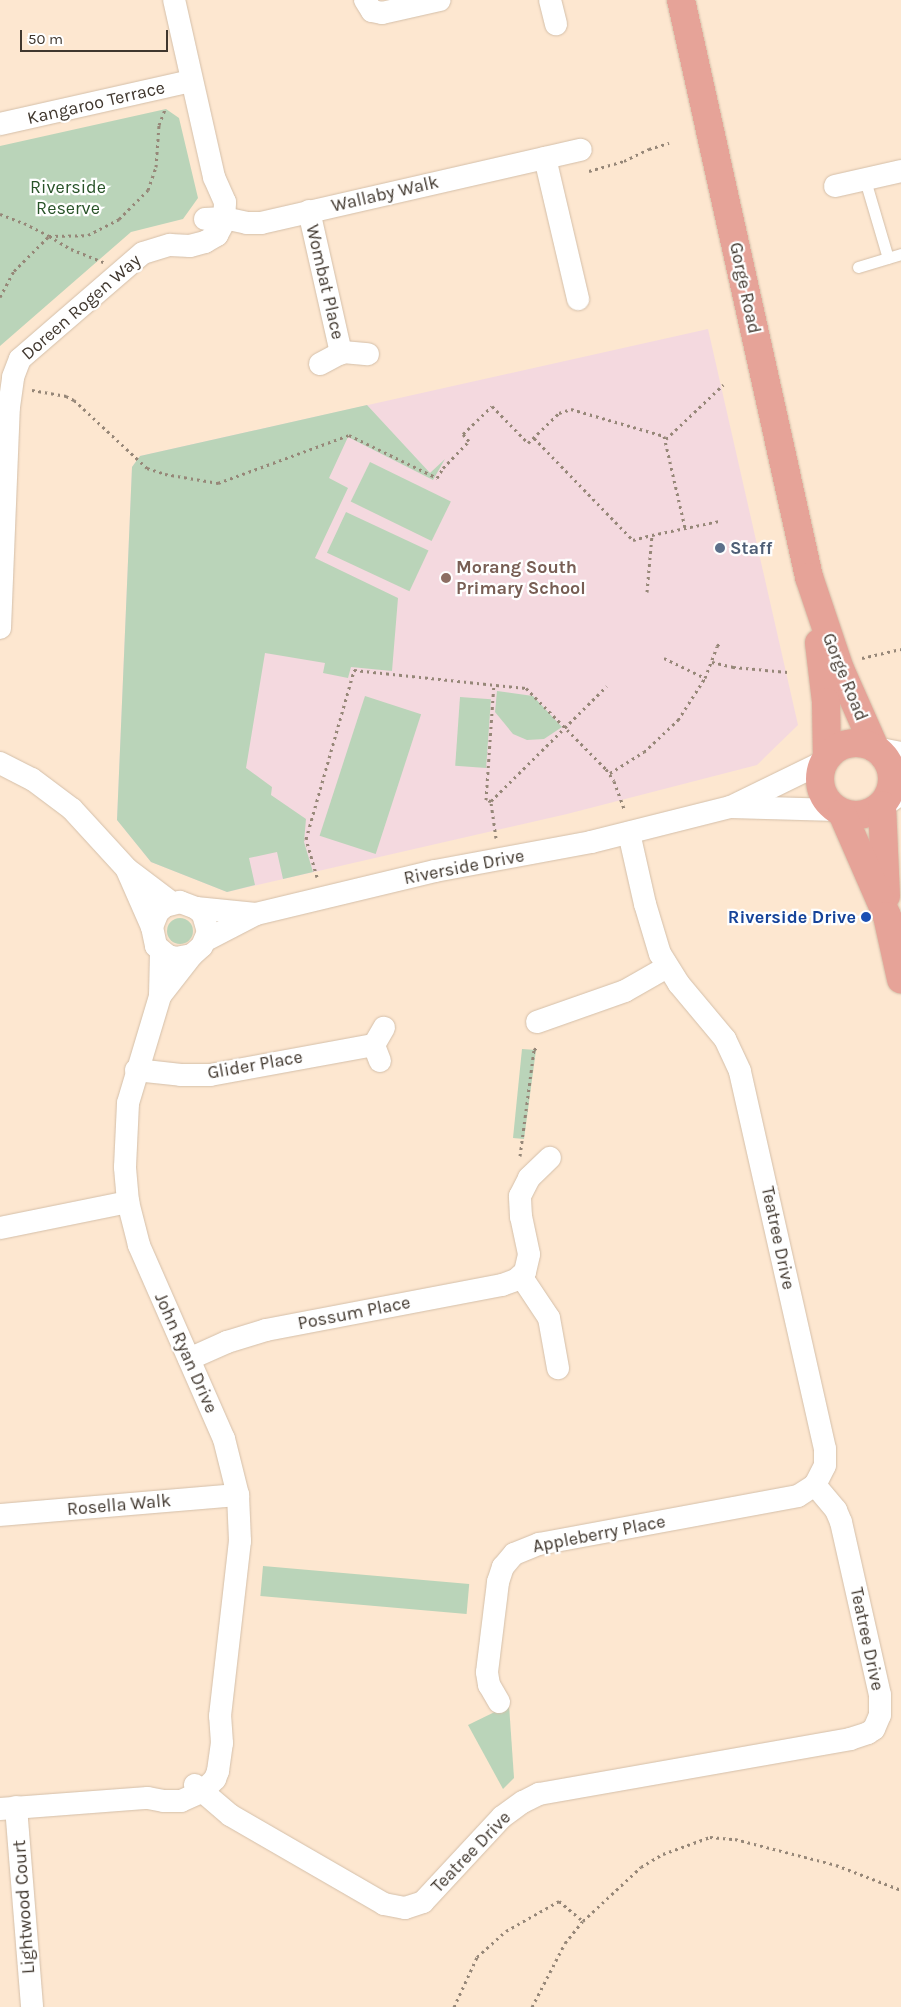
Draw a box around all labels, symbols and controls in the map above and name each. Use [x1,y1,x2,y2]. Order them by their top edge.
scale bar [22,20,170,52]
text: 50 m [28,30,63,48]
street label: Kangaroo Terrace [25,77,167,129]
street label: Wallaby Walk [329,171,441,217]
park label: Riverside Reserve [30,177,106,220]
street label: Wombat Place [301,222,349,342]
street label: Gorge Road [725,240,765,336]
street label: Doreen Rogen Way [17,249,145,365]
place label: Staff [730,537,772,559]
marker: Staff [714,542,726,554]
place label: Morang South Primary School [456,557,586,600]
marker: Morang South Primary School [440,572,452,584]
street label: Gorge Road [818,630,872,724]
street label: Riverside Drive [402,845,526,889]
place label: Riverside Drive [728,906,856,928]
marker: Riverside Drive [860,911,872,923]
street label: Glider Place [206,1046,304,1084]
street label: Teatree Drive [757,1184,799,1292]
street label: John Ryan Drive [150,1289,222,1417]
street label: Possum Place [296,1292,412,1334]
street label: Rosella Walk [66,1490,172,1520]
street label: Appleberry Place [531,1511,667,1557]
street label: Teatree Drive [846,1585,888,1693]
street label: Teatree Drive [427,1807,515,1897]
street label: Lightwood Court [9,1839,39,1975]

